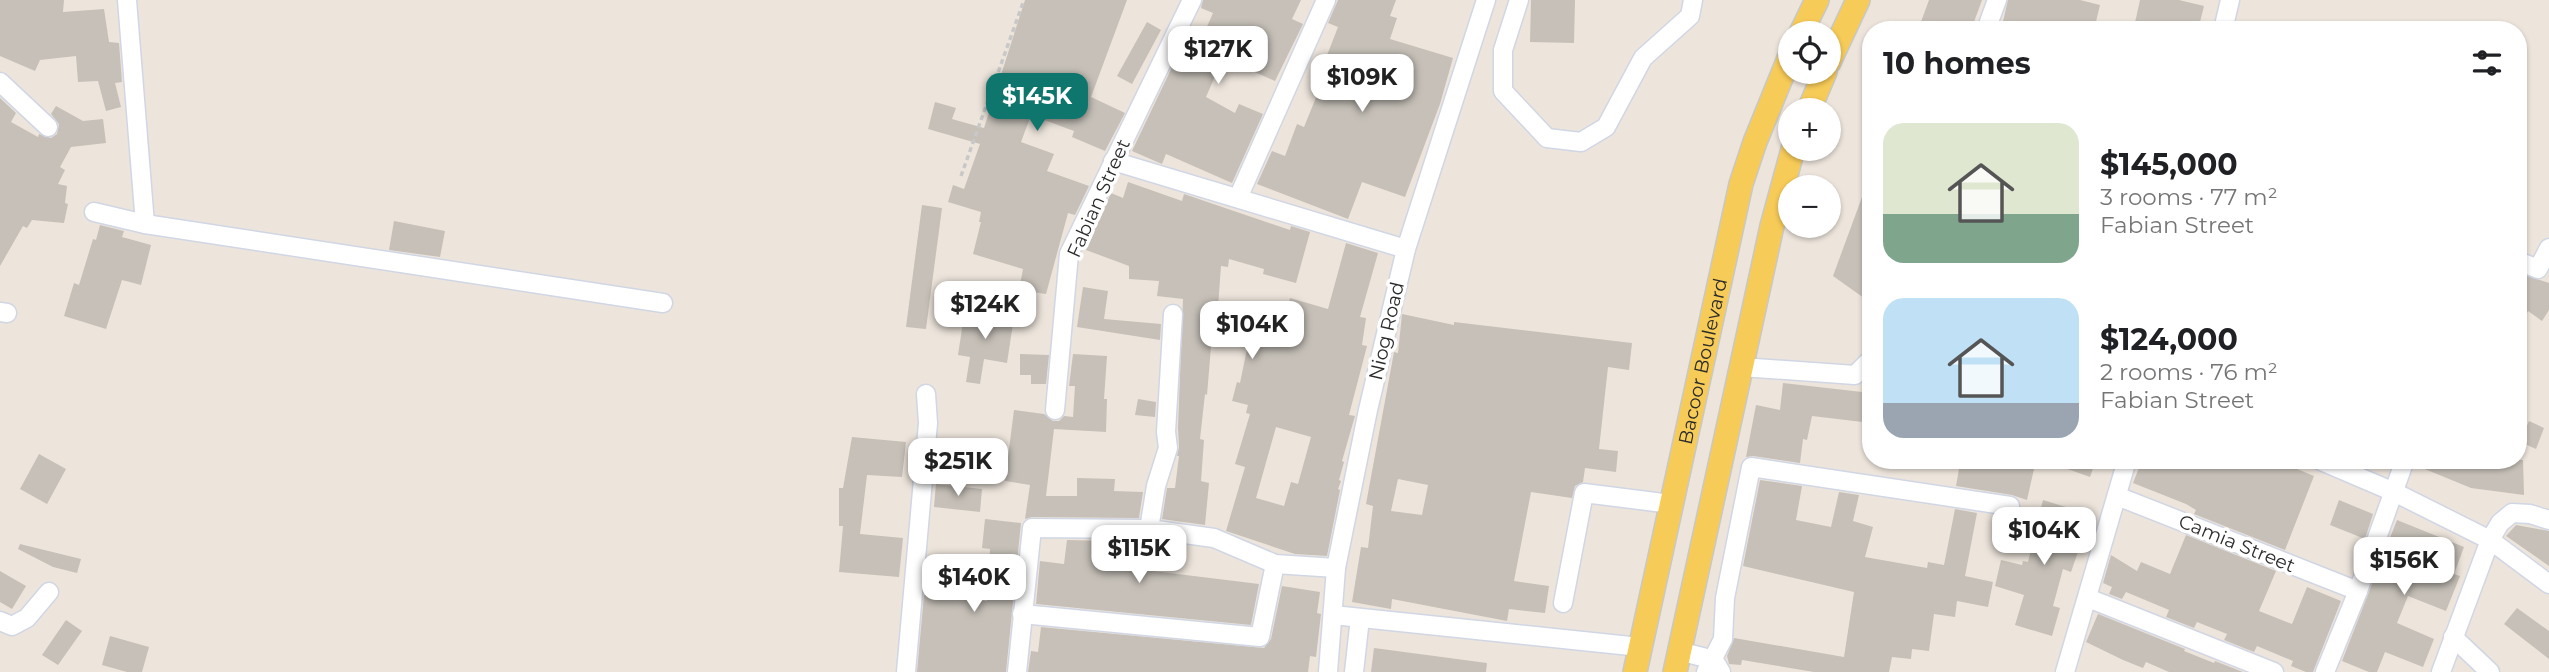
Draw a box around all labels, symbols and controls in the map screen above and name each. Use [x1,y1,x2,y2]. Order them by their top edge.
map controls [1778,21,1841,238]
button: locate [1778,21,1841,84]
pin: $127K [1169,27,1267,86]
text: $127K [1184,35,1252,63]
icon: filters [2468,44,2506,82]
text: 10 homes [1883,45,2031,82]
pin: $109K [1313,54,1411,114]
text: $109K [1327,63,1397,91]
pin: $145K [988,74,1086,133]
text: $145K [1002,82,1072,110]
button: + [1778,98,1841,161]
street label: Fabian Street [1062,135,1135,261]
text: $145,000 [2100,146,2238,183]
icon: home [1939,151,2023,235]
button: − [1778,175,1841,238]
text: 3 rooms · 77 m² [2100,183,2278,211]
text: Fabian Street [2100,211,2254,239]
street label: Bacoor Boulevard [1674,276,1732,447]
street label: Niog Road [1364,280,1409,382]
pin: $124K [936,282,1034,341]
text: $124K [950,290,1020,318]
pin: $104K [1203,302,1301,361]
text: $104K [1216,310,1288,338]
text: $124,000 [2100,321,2238,358]
icon: home [1939,326,2023,410]
text: 2 rooms · 76 m² [2100,358,2278,386]
text: Fabian Street [2100,386,2254,414]
pin: $251K [909,438,1007,498]
text: $251K [924,447,992,475]
pin: $104K [1995,508,2093,567]
street label: Camia Street [2175,510,2299,577]
text: $104K [2008,516,2080,544]
pin: $115K [1090,526,1188,585]
text: $115K [1107,534,1171,562]
pin: $156K [2355,538,2453,597]
text: $156K [2370,546,2438,574]
pin: $140K [925,554,1023,614]
text: $140K [938,563,1010,591]

